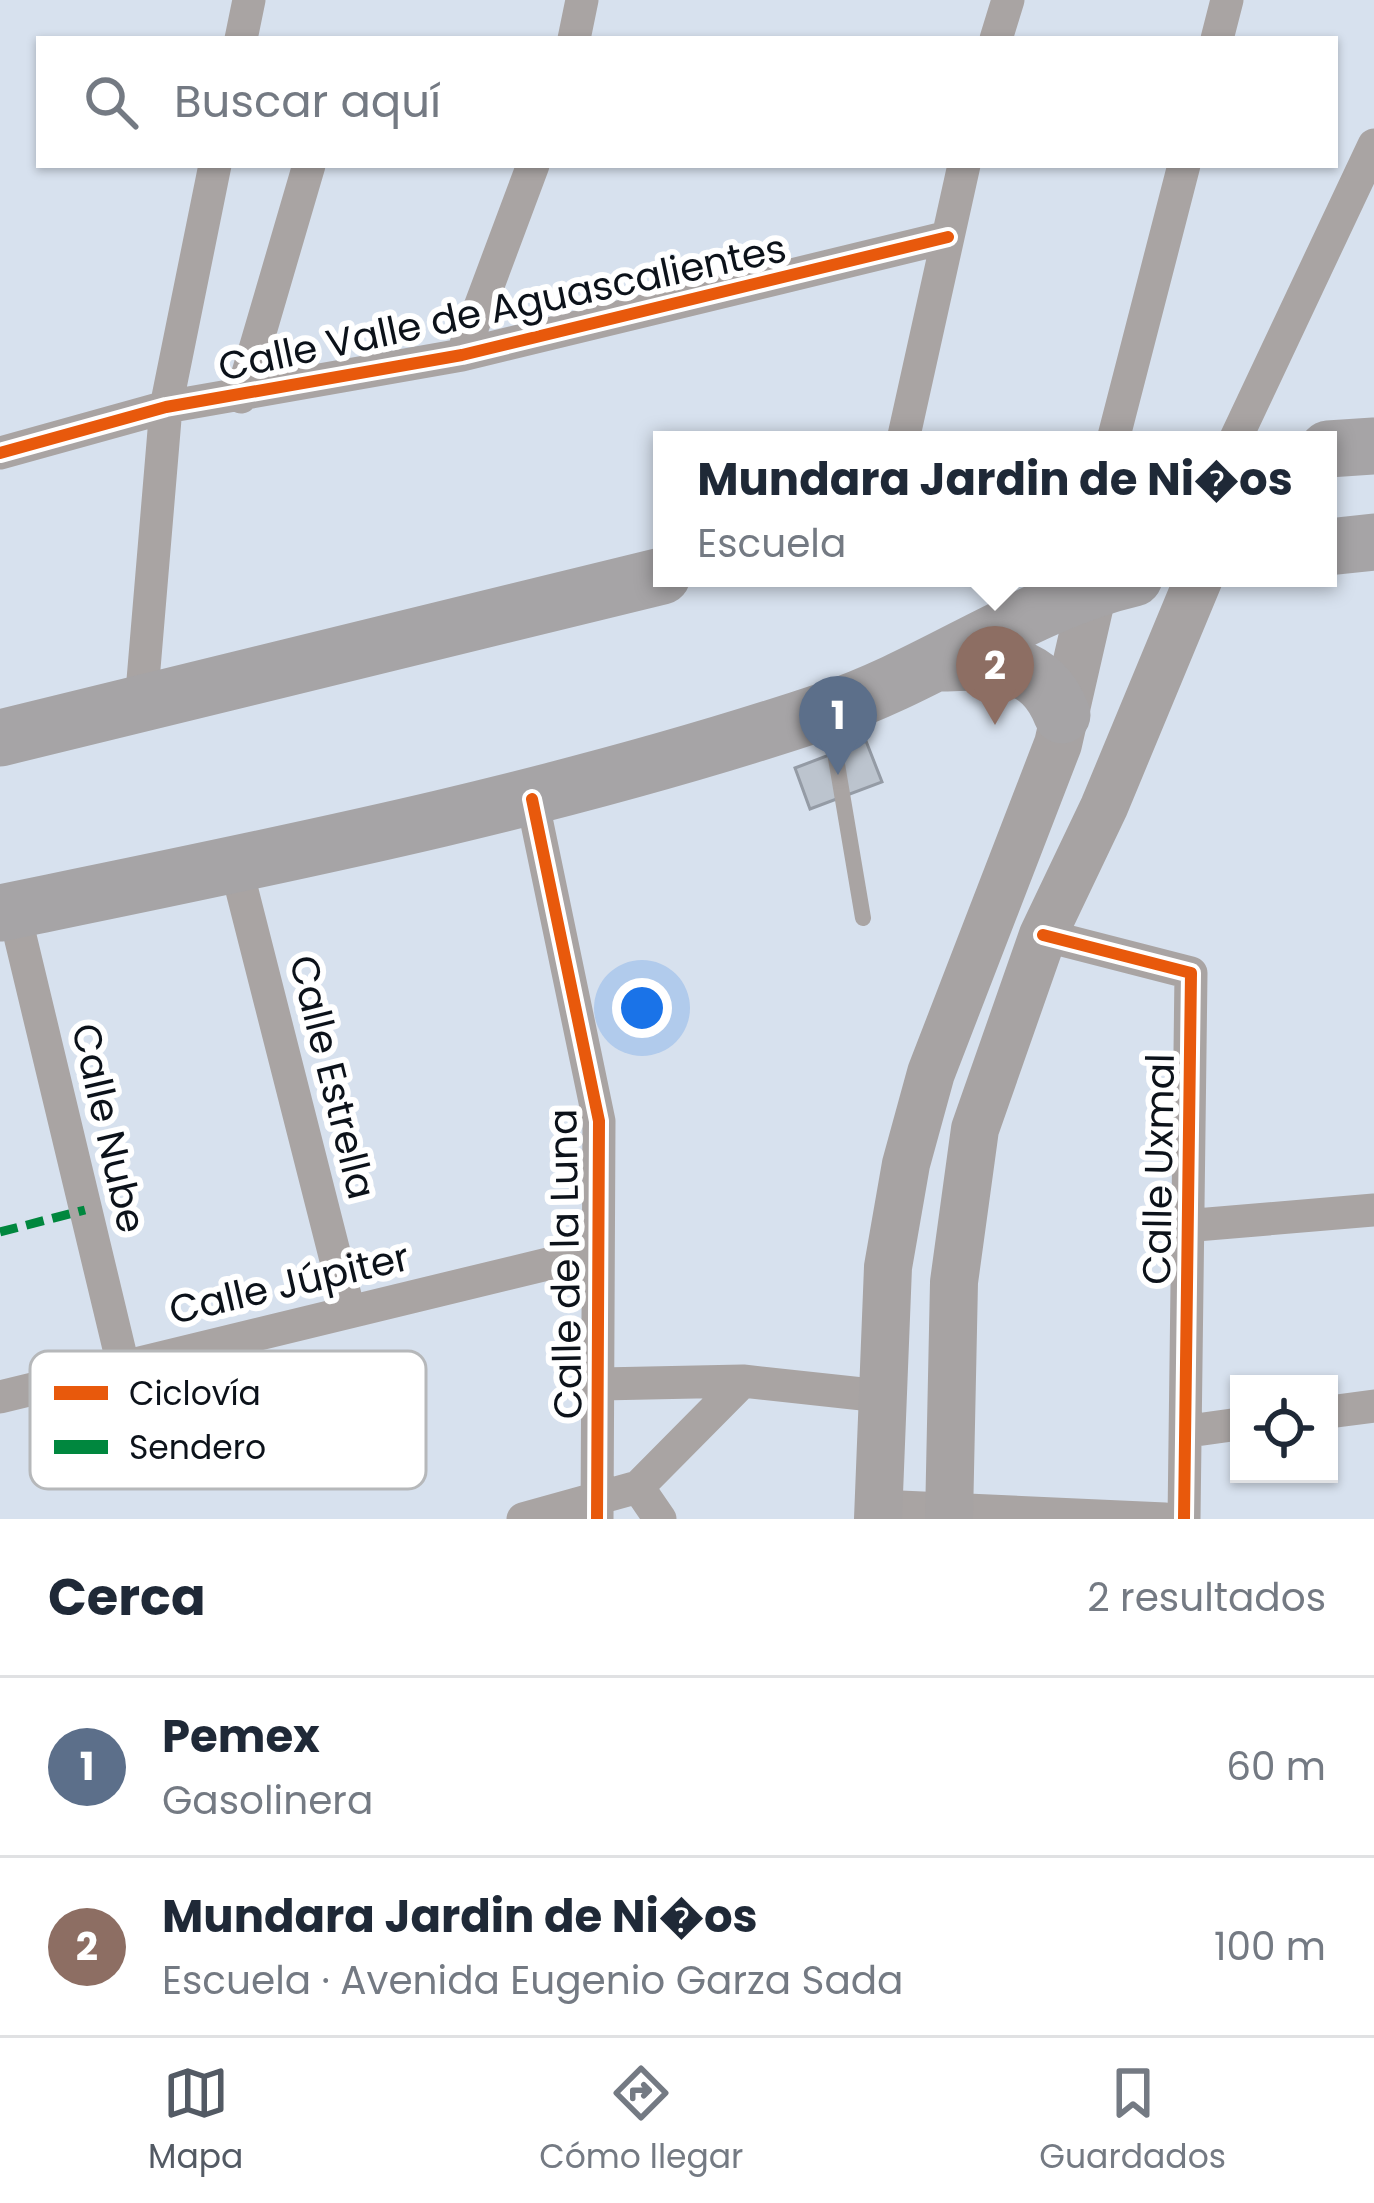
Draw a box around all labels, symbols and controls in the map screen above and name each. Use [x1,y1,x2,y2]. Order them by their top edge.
search box [36,36,1338,168]
icon: search [78,69,144,135]
text: Buscar aquí [174,70,441,133]
street label: Calle Valle de Aguascalientes [213,220,791,395]
popup [653,431,1337,587]
text: Mundara Jardin de Ni�os [697,448,1293,511]
text: Escuela [697,516,846,571]
pin: 2 [956,626,1034,725]
pin: 1 [799,676,877,775]
street label: Calle Estrella [276,950,389,1205]
your location [612,978,672,1038]
street label: Calle Nube [58,1018,159,1238]
street label: Calle Uxmal [1129,1053,1188,1285]
street label: Calle de la Luna [535,1108,596,1420]
street label: Calle Júpiter [164,1229,415,1338]
legend [30,1351,426,1489]
text: Ciclovía [129,1370,261,1417]
map controls [1230,1375,1338,1483]
button: locate [1230,1375,1338,1483]
text: Sendero [129,1424,266,1471]
text: Cerca [48,1561,206,1633]
text: 2 resultados [1087,1570,1326,1625]
text: Pemex [162,1705,320,1768]
text: 1 [80,1739,94,1794]
text: 60 m [1226,1739,1326,1794]
text: Gasolinera [162,1773,373,1828]
text: Mundara Jardin de Ni�os [162,1885,758,1948]
text: 2 [76,1919,98,1974]
text: 100 m [1214,1919,1326,1974]
text: Escuela · Avenida Eugenio Garza Sada [162,1953,903,2008]
tab: Mapa [148,2060,243,2182]
tab: Cómo llegar [539,2060,743,2182]
tab: Guardados [1039,2060,1226,2182]

